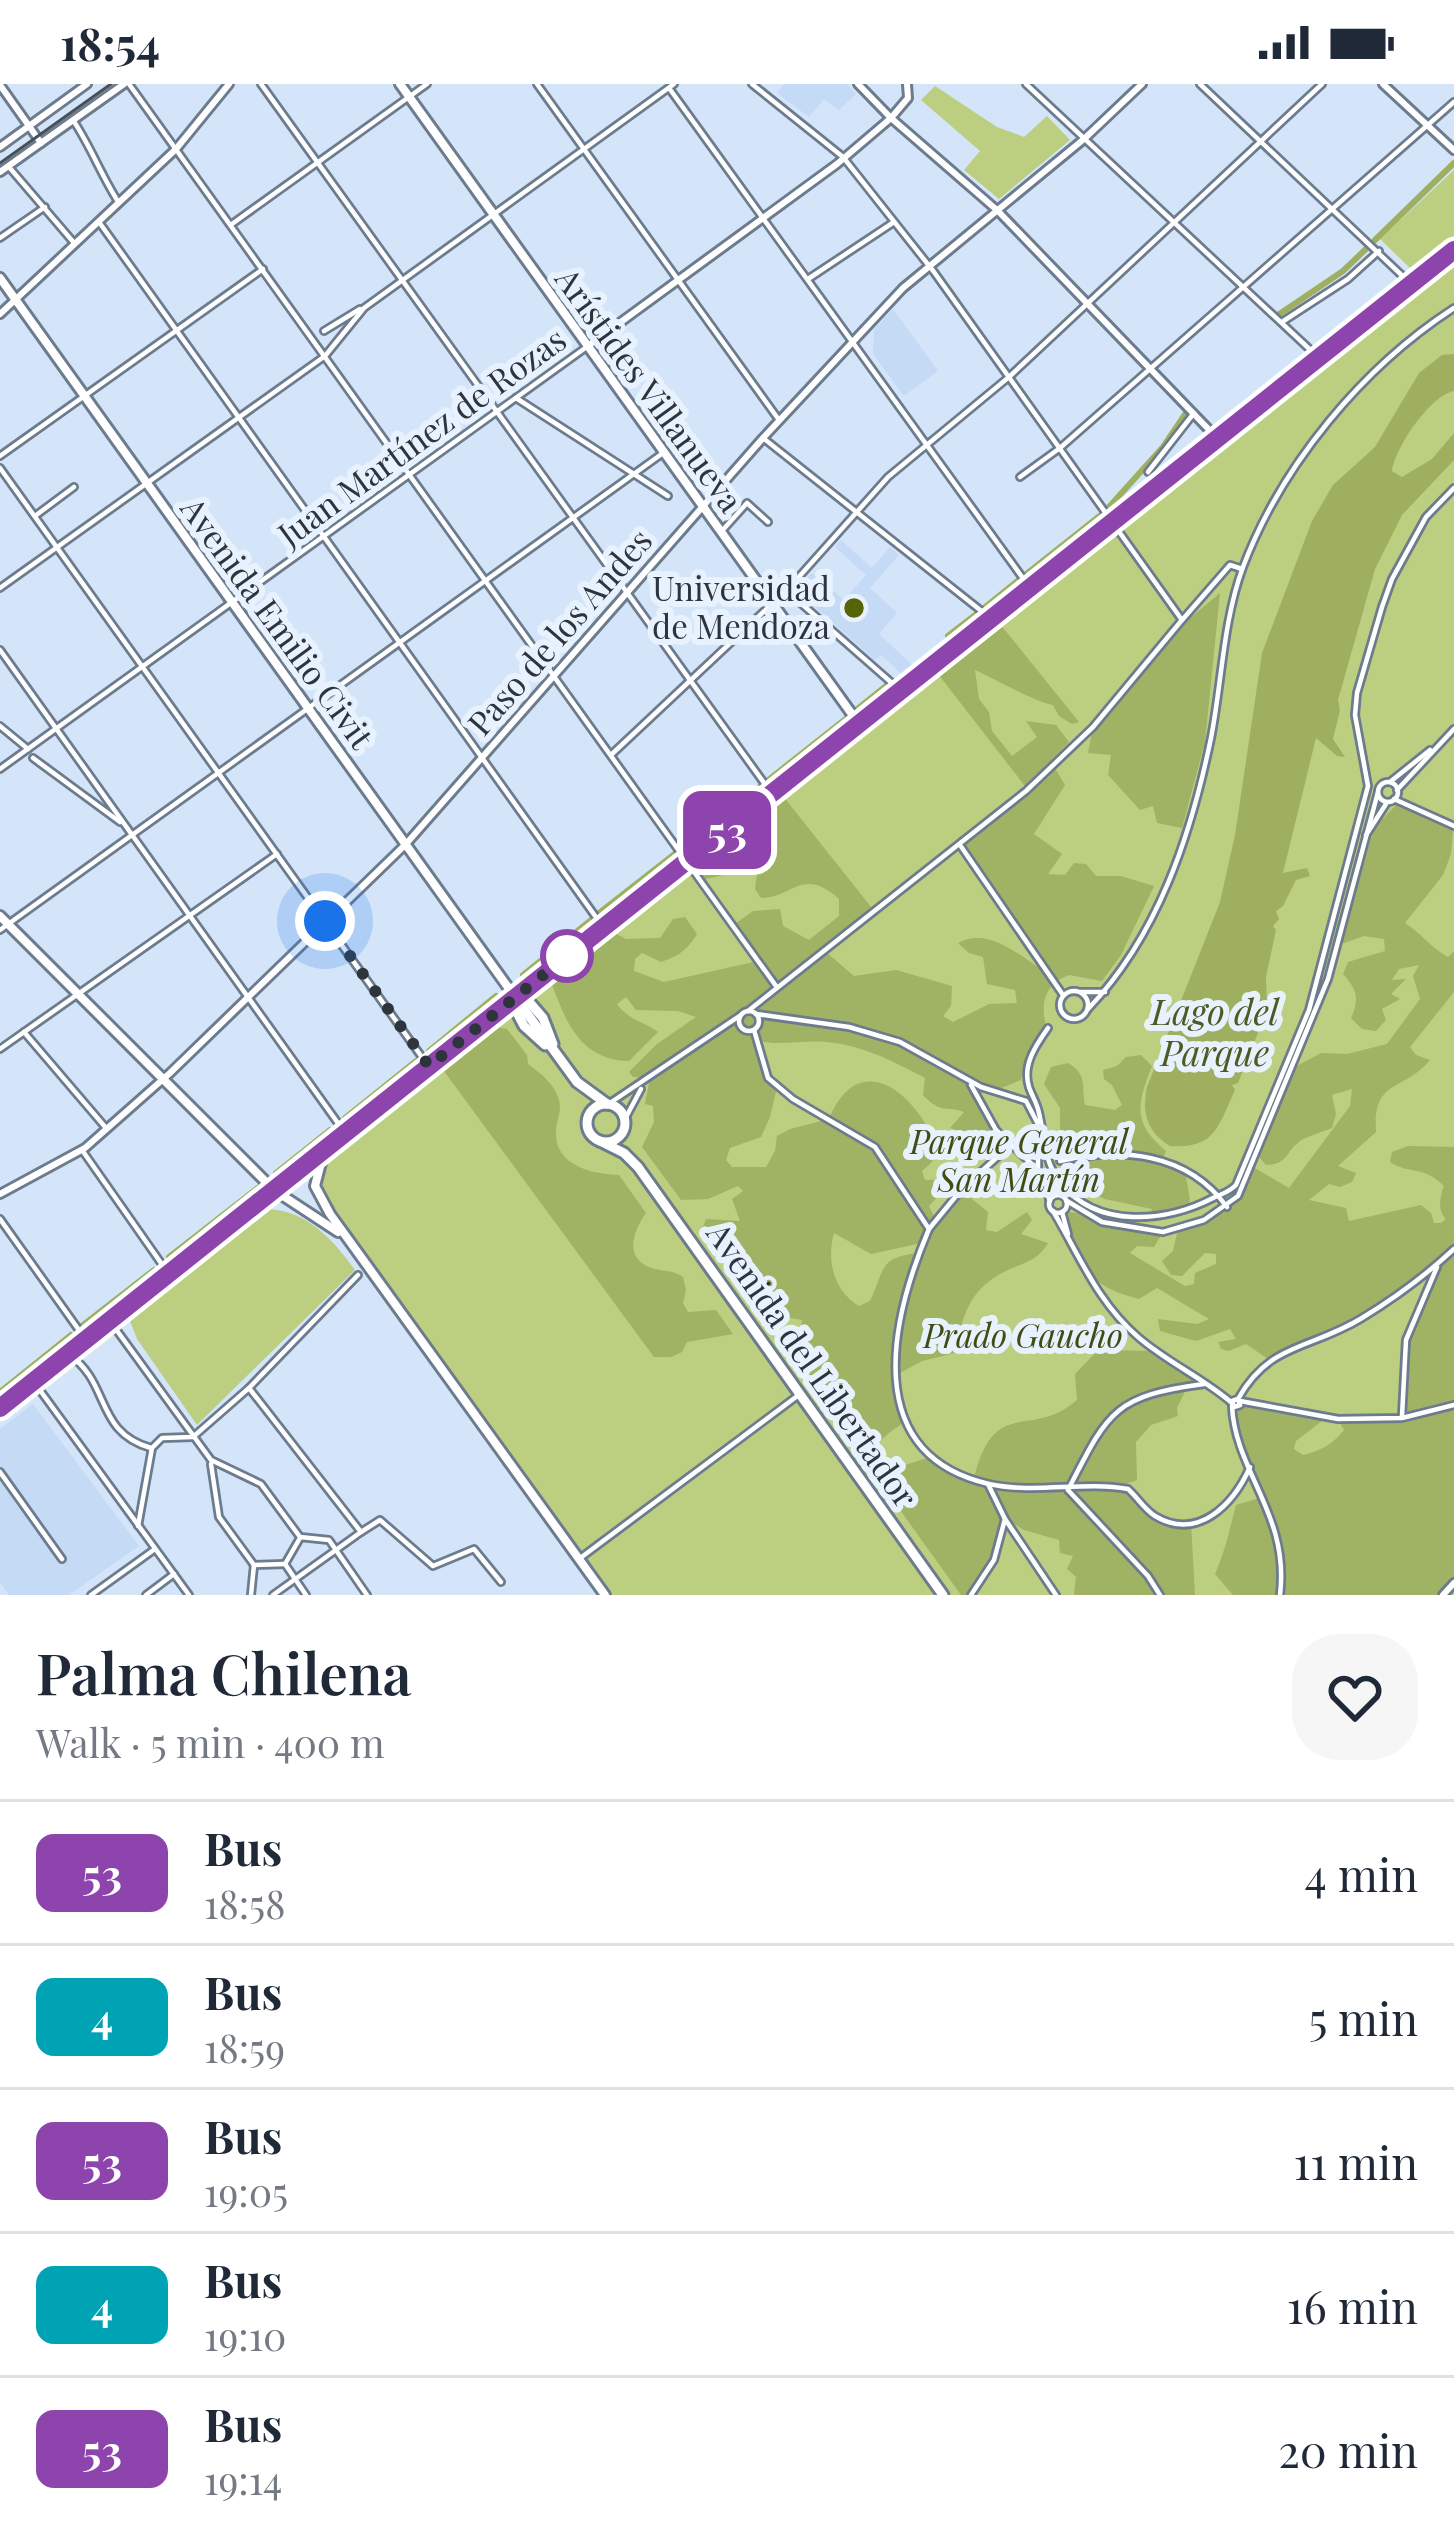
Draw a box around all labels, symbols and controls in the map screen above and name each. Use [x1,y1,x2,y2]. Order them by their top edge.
text: 18:54 [60,12,160,72]
street label: Arístides Villanueva [547,257,754,520]
street label: Juan Martínez de Rozas [267,316,574,555]
street label: Avenida Emilio Civit [172,487,385,757]
street label: Paso de los Andes [457,518,660,743]
place label: Universidad de Mendoza [652,565,831,647]
marker: Universidad de Mendoza [841,595,867,621]
line badge: 53 [673,791,781,869]
text: 53 [707,802,747,858]
your location [295,891,355,951]
unlabelled marker [542,931,592,981]
water label: Lago del Parque [1149,986,1281,1075]
park label: Parque General San Martín [908,1118,1130,1200]
street label: Avenida del Libertador [698,1212,929,1515]
park label: Prado Gaucho [921,1312,1123,1356]
text: Palma Chilena [36,1633,412,1709]
button: heart [1292,1634,1418,1760]
text: Walk · 5 min · 400 m [36,1716,385,1768]
text: Bus [204,1817,282,1877]
text: 4 min [1305,1843,1418,1903]
text: 53 [82,1845,122,1901]
text: 18:58 [204,1877,286,1929]
text: Bus [204,1961,282,2021]
text: 5 min [1309,1987,1418,2047]
text: 4 [91,1989,113,2045]
text: 18:59 [204,2021,285,2073]
text: Bus [204,2105,282,2165]
text: 11 min [1293,2131,1418,2191]
text: 53 [82,2133,122,2189]
text: 19:05 [204,2165,288,2217]
text: Bus [204,2249,282,2309]
text: 16 min [1287,2275,1418,2335]
text: 4 [91,2277,113,2333]
text: 19:10 [204,2309,287,2361]
text: Bus [204,2393,282,2453]
text: 20 min [1278,2419,1418,2479]
text: 53 [82,2421,122,2477]
text: 19:14 [204,2453,282,2505]

